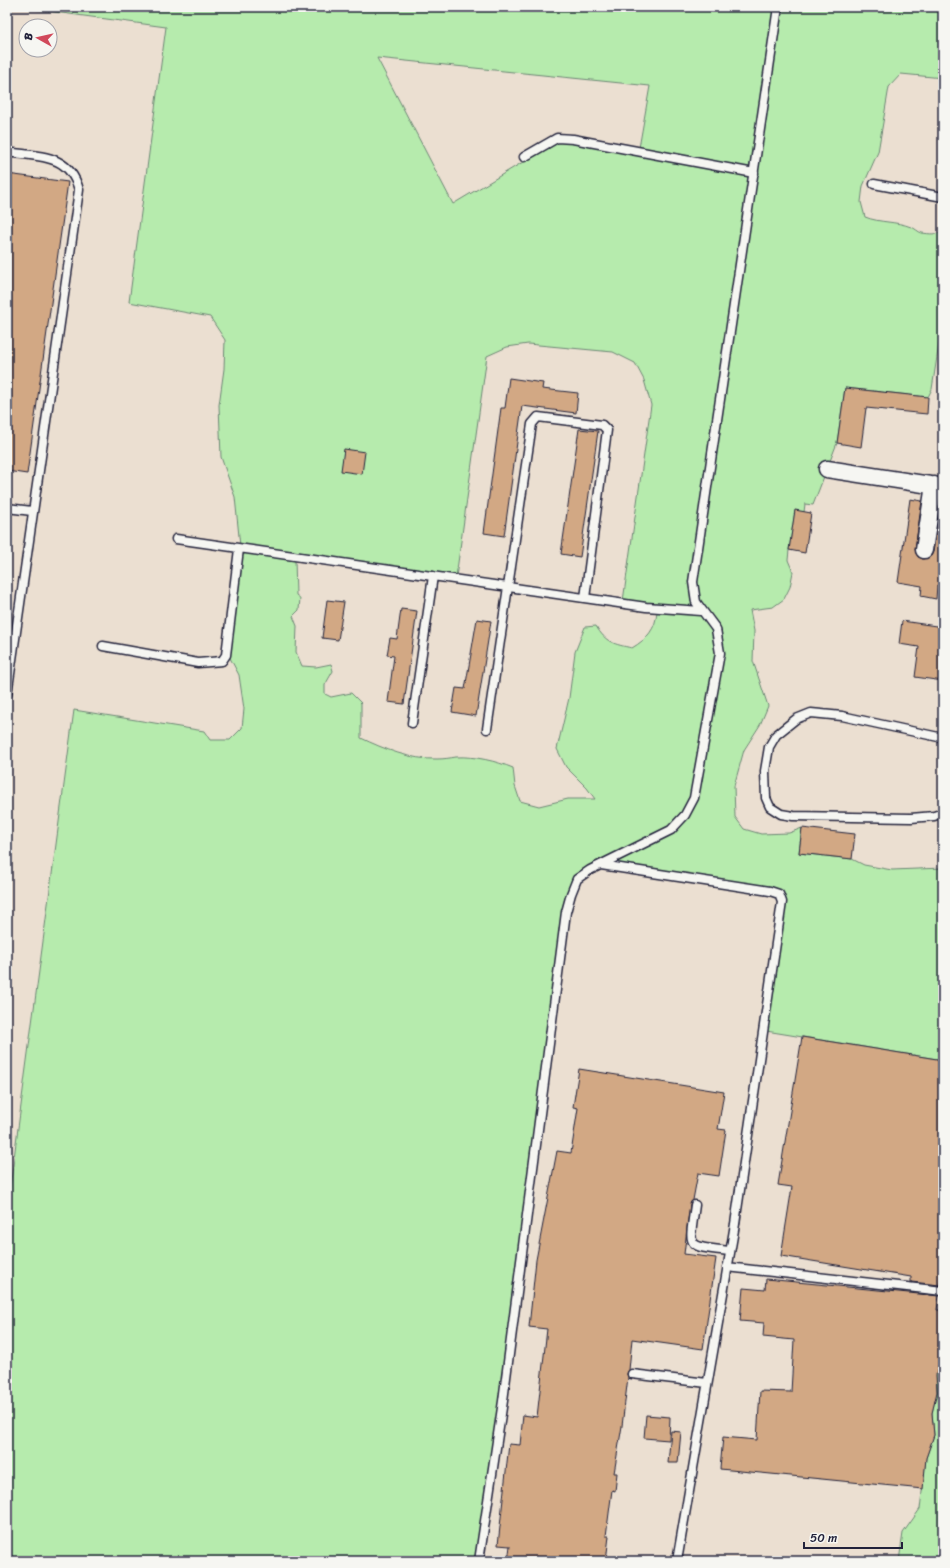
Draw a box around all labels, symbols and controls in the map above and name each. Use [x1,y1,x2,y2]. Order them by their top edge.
north arrow [18,18,58,58]
text: B [19,32,38,41]
scale bar [804,1524,902,1550]
text: 50 m [810,1527,837,1549]

